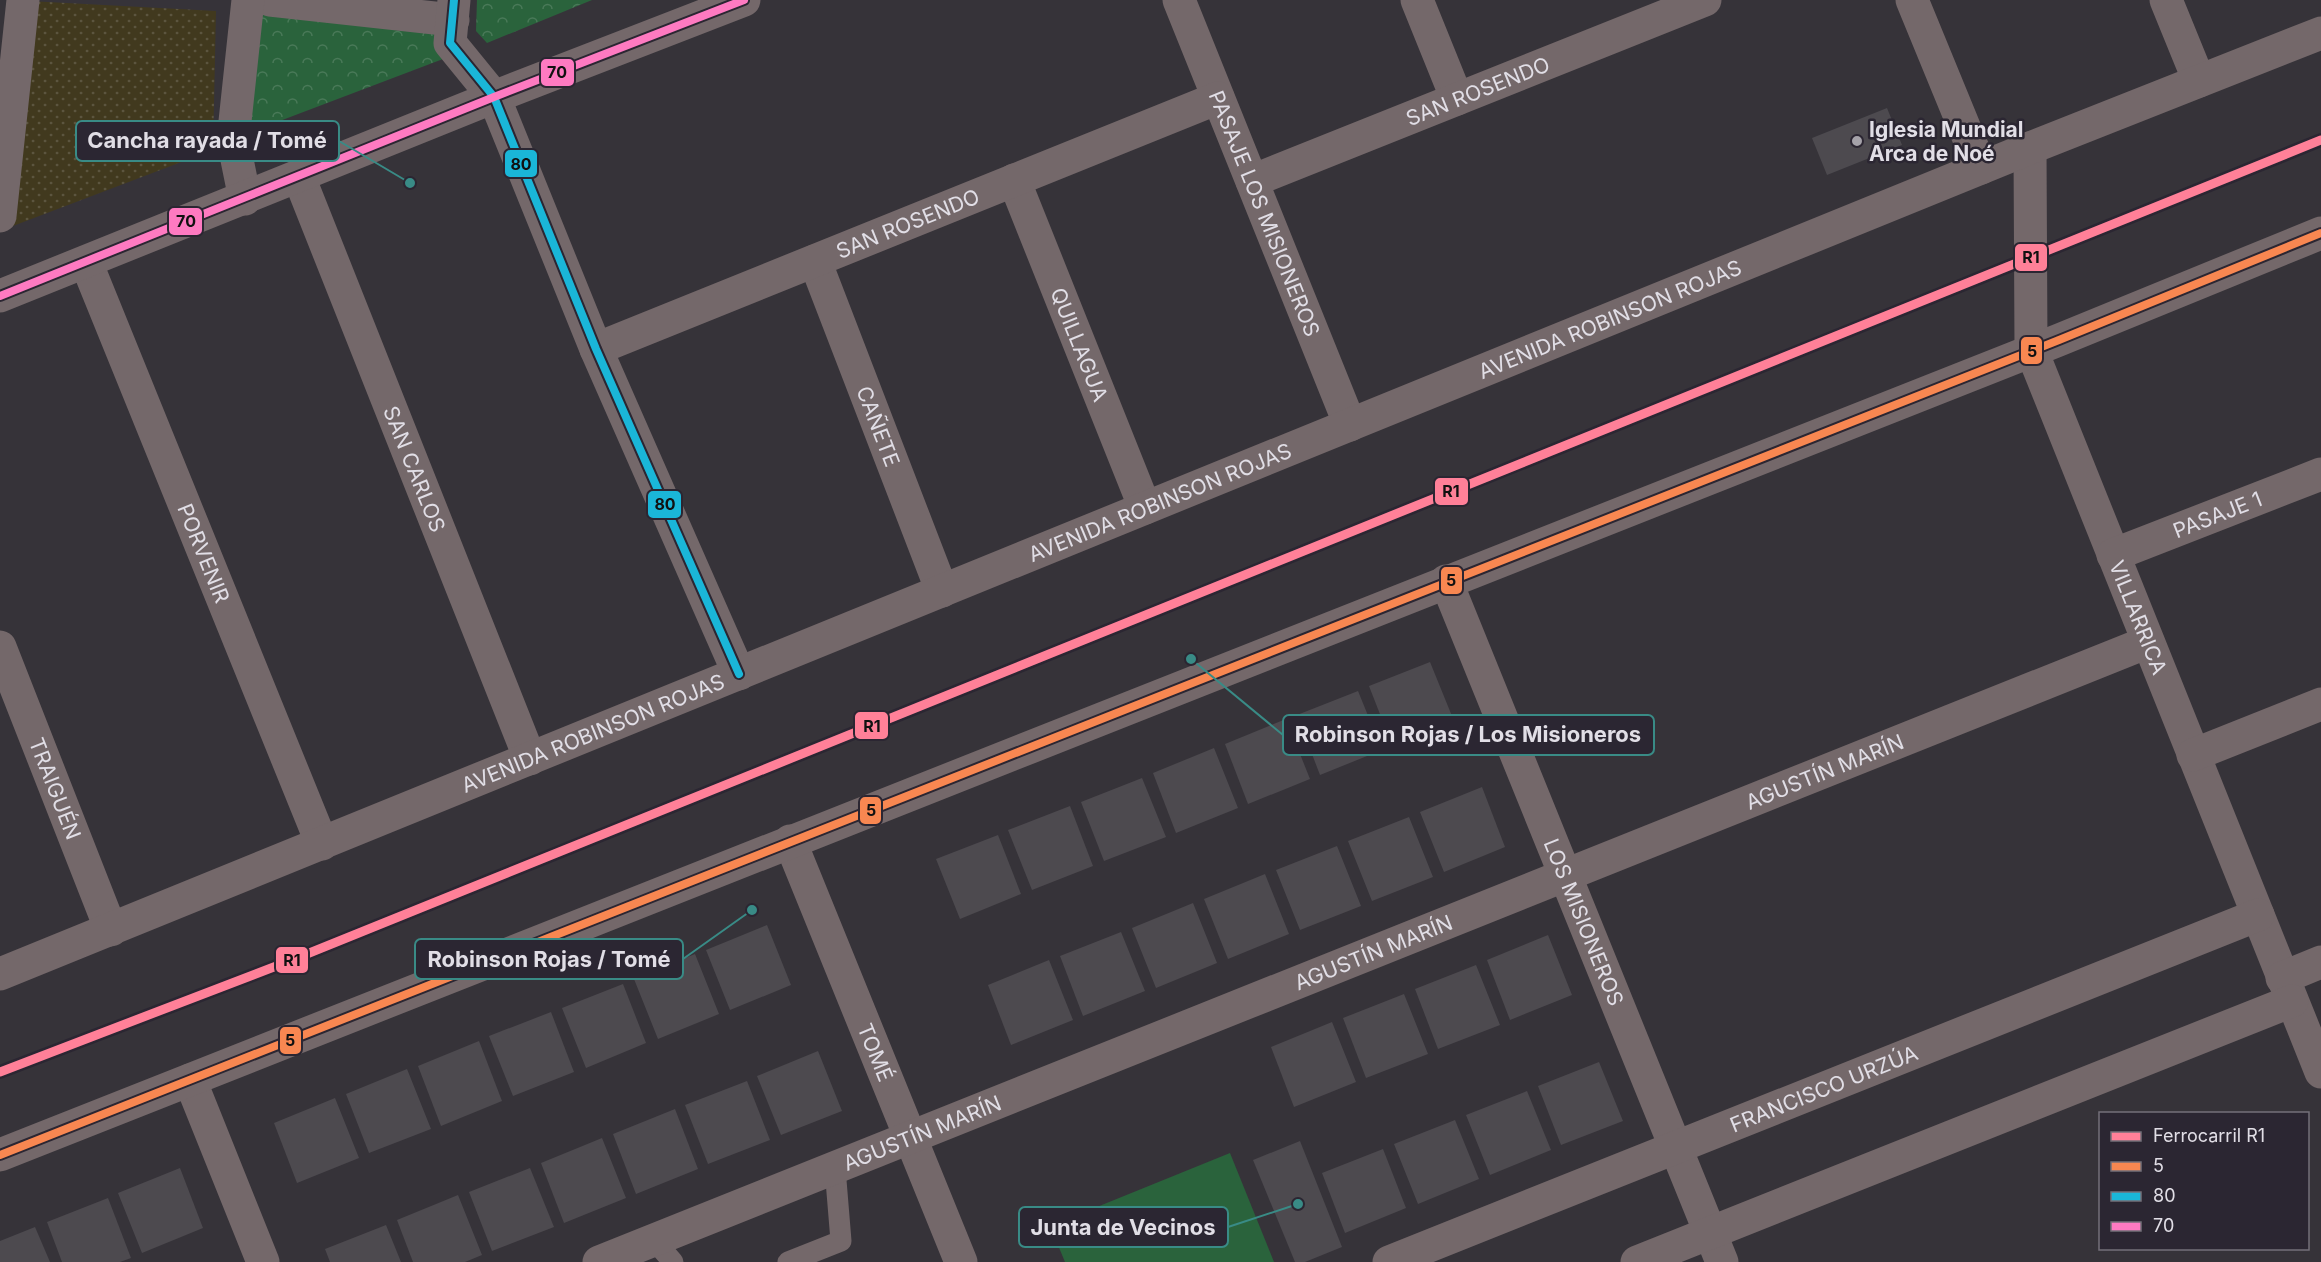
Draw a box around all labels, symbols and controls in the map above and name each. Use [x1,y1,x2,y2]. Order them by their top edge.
street label: SAN ROSENDO [1402,51,1553,131]
line badge: 70 [540,58,575,87]
text: 70 [547,62,567,82]
street label: PASAJE LOS MISIONEROS [1204,87,1326,340]
place label: Iglesia Mundial Arca de Noé [1869,117,2024,166]
callout: Cancha rayada / Tomé [76,121,339,161]
text: Cancha rayada / Tomé [87,127,327,153]
marker: Iglesia Mundial Arca de Noé [1850,134,1864,148]
line badge: 80 [504,149,538,178]
text: 80 [510,154,532,174]
street label: SAN ROSENDO [832,183,983,263]
line badge: 70 [168,207,203,236]
text: 70 [176,211,196,231]
line badge: R1 [2014,243,2048,272]
text: R1 [2022,247,2040,267]
street label: AVENIDA ROBINSON ROJAS [1475,254,1745,384]
street label: QUILLAGUA [1046,284,1114,405]
line badge: 5 [2020,336,2043,365]
text: 5 [2027,341,2037,361]
street label: CAÑETE [852,382,905,470]
street label: SAN CARLOS [379,402,451,536]
street label: AVENIDA ROBINSON ROJAS [1024,437,1295,567]
line badge: R1 [1434,477,1469,506]
text: R1 [1442,481,1460,501]
street label: PASAJE 1 [2169,486,2265,543]
line badge: 80 [647,490,682,519]
text: 80 [654,494,676,514]
street label: PORVENIR [173,500,235,606]
street label: VILLARRICA [2105,557,2173,678]
line badge: 5 [1440,566,1463,595]
text: 5 [1446,570,1456,590]
street label: AVENIDA ROBINSON ROJAS [458,668,728,797]
line badge: R1 [854,711,889,740]
callout: Robinson Rojas / Los Misioneros [1283,715,1654,755]
text: R1 [863,716,881,736]
text: Robinson Rojas / Los Misioneros [1295,721,1641,747]
street label: AGUSTÍN MARÍN [1742,729,1907,814]
street label: TRAIGUÉN [24,734,87,843]
line badge: 5 [859,796,882,825]
text: 5 [866,800,876,820]
street label: LOS MISIONEROS [1539,835,1629,1009]
street label: AGUSTÍN MARÍN [1291,909,1456,995]
callout: Robinson Rojas / Tomé [415,939,683,979]
line badge: R1 [275,946,309,974]
text: Robinson Rojas / Tomé [427,946,671,972]
text: R1 [283,950,301,970]
street label: TOMÉ [853,1019,900,1085]
line badge: 5 [279,1026,302,1055]
text: 5 [285,1030,295,1050]
street label: FRANCISCO URZÚA [1726,1040,1921,1137]
street label: AGUSTÍN MARÍN [839,1090,1005,1176]
legend [2099,1112,2309,1250]
text: Ferrocarril R1 [2153,1125,2265,1146]
text: 5 [2153,1155,2164,1176]
text: 80 [2153,1185,2176,1206]
callout: Junta de Vecinos [1019,1207,1228,1247]
text: Junta de Vecinos [1030,1214,1216,1240]
text: 70 [2153,1215,2174,1236]

